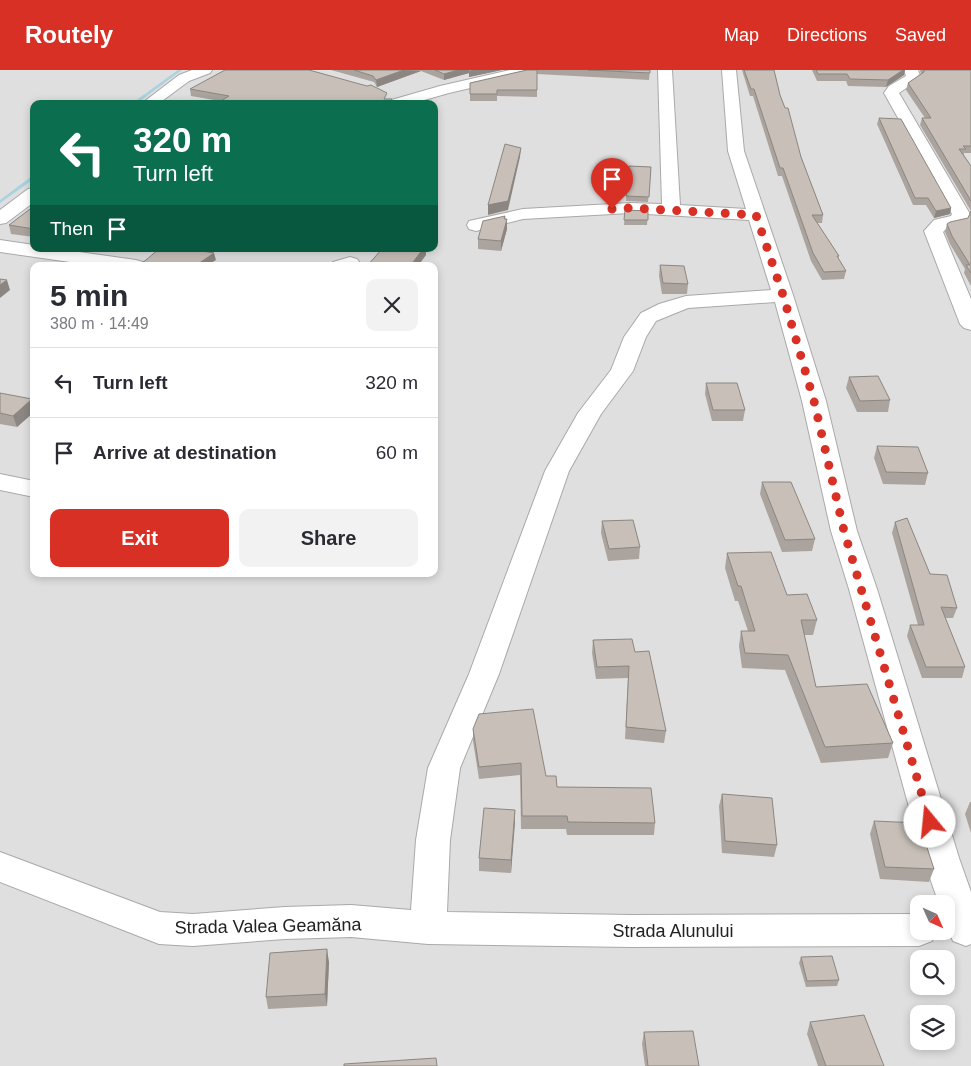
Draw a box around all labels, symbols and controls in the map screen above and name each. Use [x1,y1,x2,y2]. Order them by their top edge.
text: Routely [25,21,113,48]
text: Map [724,25,759,45]
text: Directions [787,25,867,45]
text: Saved [895,25,946,45]
icon: left [50,120,115,185]
text: 320 m [133,120,232,159]
pin [591,158,633,209]
text: Turn left [133,161,213,186]
icon: arrive [598,165,626,193]
icon: arrive [103,215,131,243]
text: Then [50,218,93,239]
text: 5 min [50,279,128,312]
button: close [366,279,418,331]
text: 380 m · 14:49 [50,315,149,332]
icon: left [50,369,78,397]
text: Turn left [93,372,168,393]
text: 320 m [365,372,418,393]
icon: arrive [50,439,78,467]
text: Arrive at destination [93,442,277,463]
text: 60 m [376,442,418,463]
button: Exit [50,509,229,567]
button: Share [239,509,418,567]
position arrow [903,795,955,847]
north arrow [910,895,955,940]
map controls [910,895,955,1050]
street label: Strada Valea Geamăna [174,914,363,938]
street label: Strada Alunului [612,921,734,941]
button: search [910,950,955,995]
button: layers [910,1005,955,1050]

